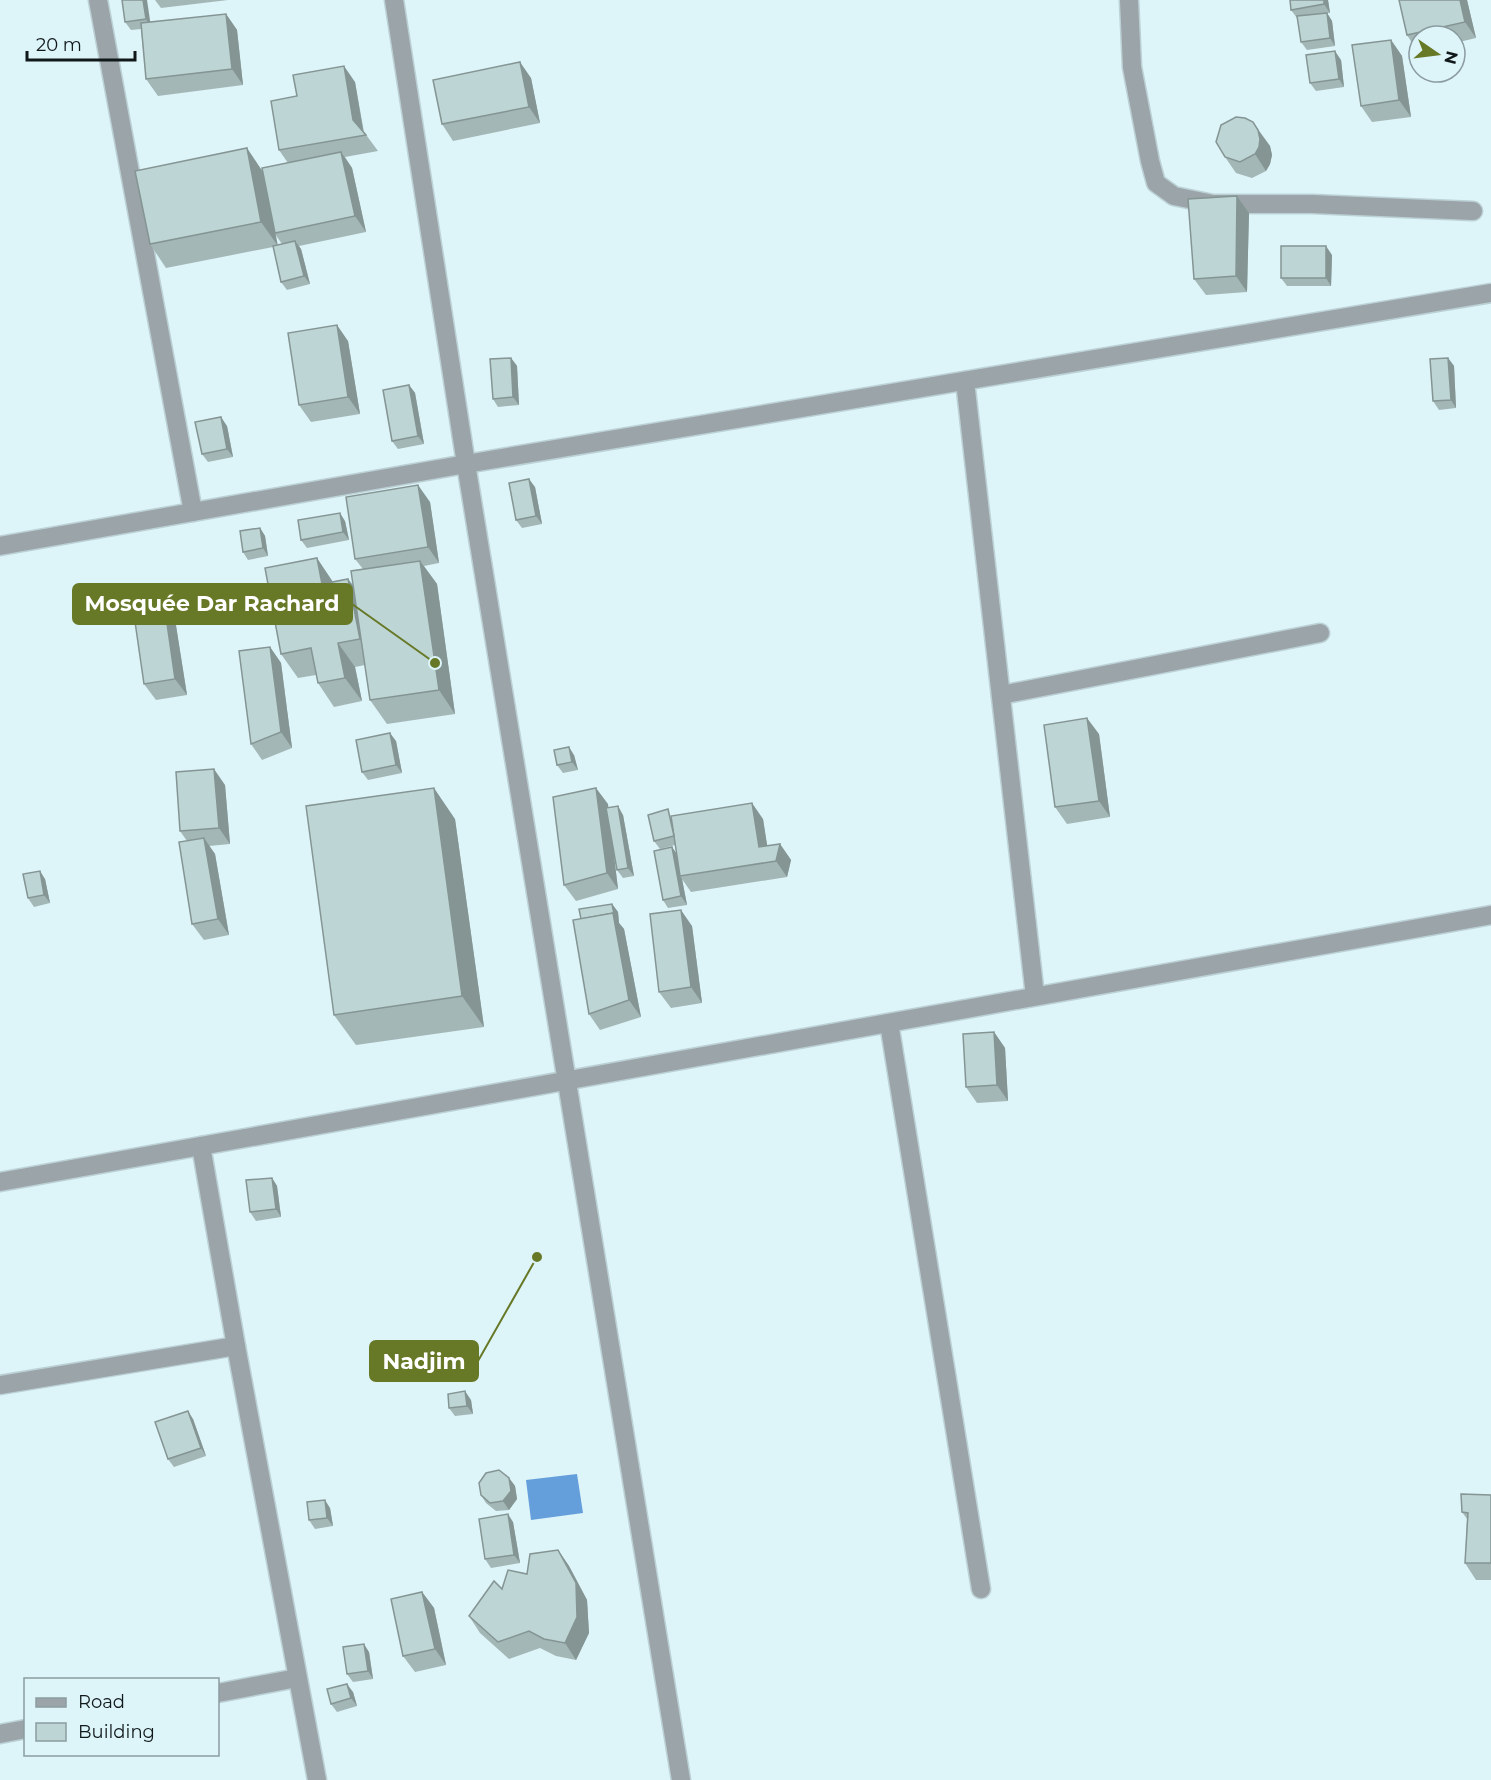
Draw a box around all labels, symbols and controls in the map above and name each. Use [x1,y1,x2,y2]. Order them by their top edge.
scale bar [27,24,135,62]
north arrow [1407,24,1467,84]
text: 20 m [36,34,82,56]
text: N [1440,49,1462,66]
callout: Mosquée Dar Rachard [73,584,352,624]
text: Mosquée Dar Rachard [85,590,339,617]
callout: Nadjim [370,1341,478,1381]
text: Nadjim [382,1348,466,1375]
legend [24,1678,219,1756]
text: Road [78,1691,125,1713]
text: Building [78,1721,155,1743]

